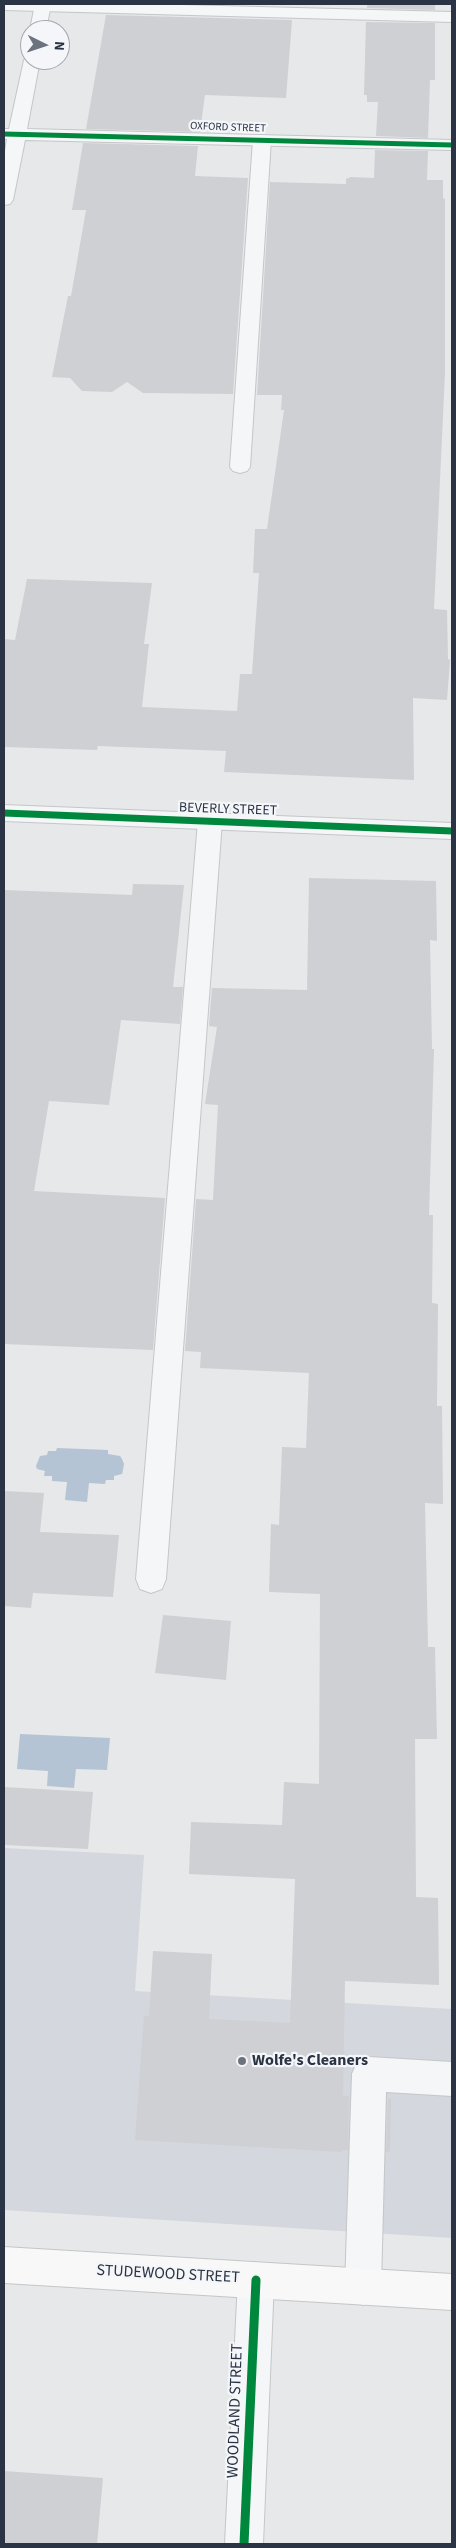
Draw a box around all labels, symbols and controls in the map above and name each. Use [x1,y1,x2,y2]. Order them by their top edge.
north arrow [20,20,70,70]
text: N [49,41,69,51]
street label: OXFORD STREET [190,120,266,136]
street label: BEVERLY STREET [179,800,277,820]
place label: Wolfe's Cleaners [252,2051,368,2071]
marker: Wolfe's Cleaners [236,2055,248,2067]
street label: STUDEWOOD STREET [96,2262,240,2288]
street label: WOODLAND STREET [224,2343,248,2479]

